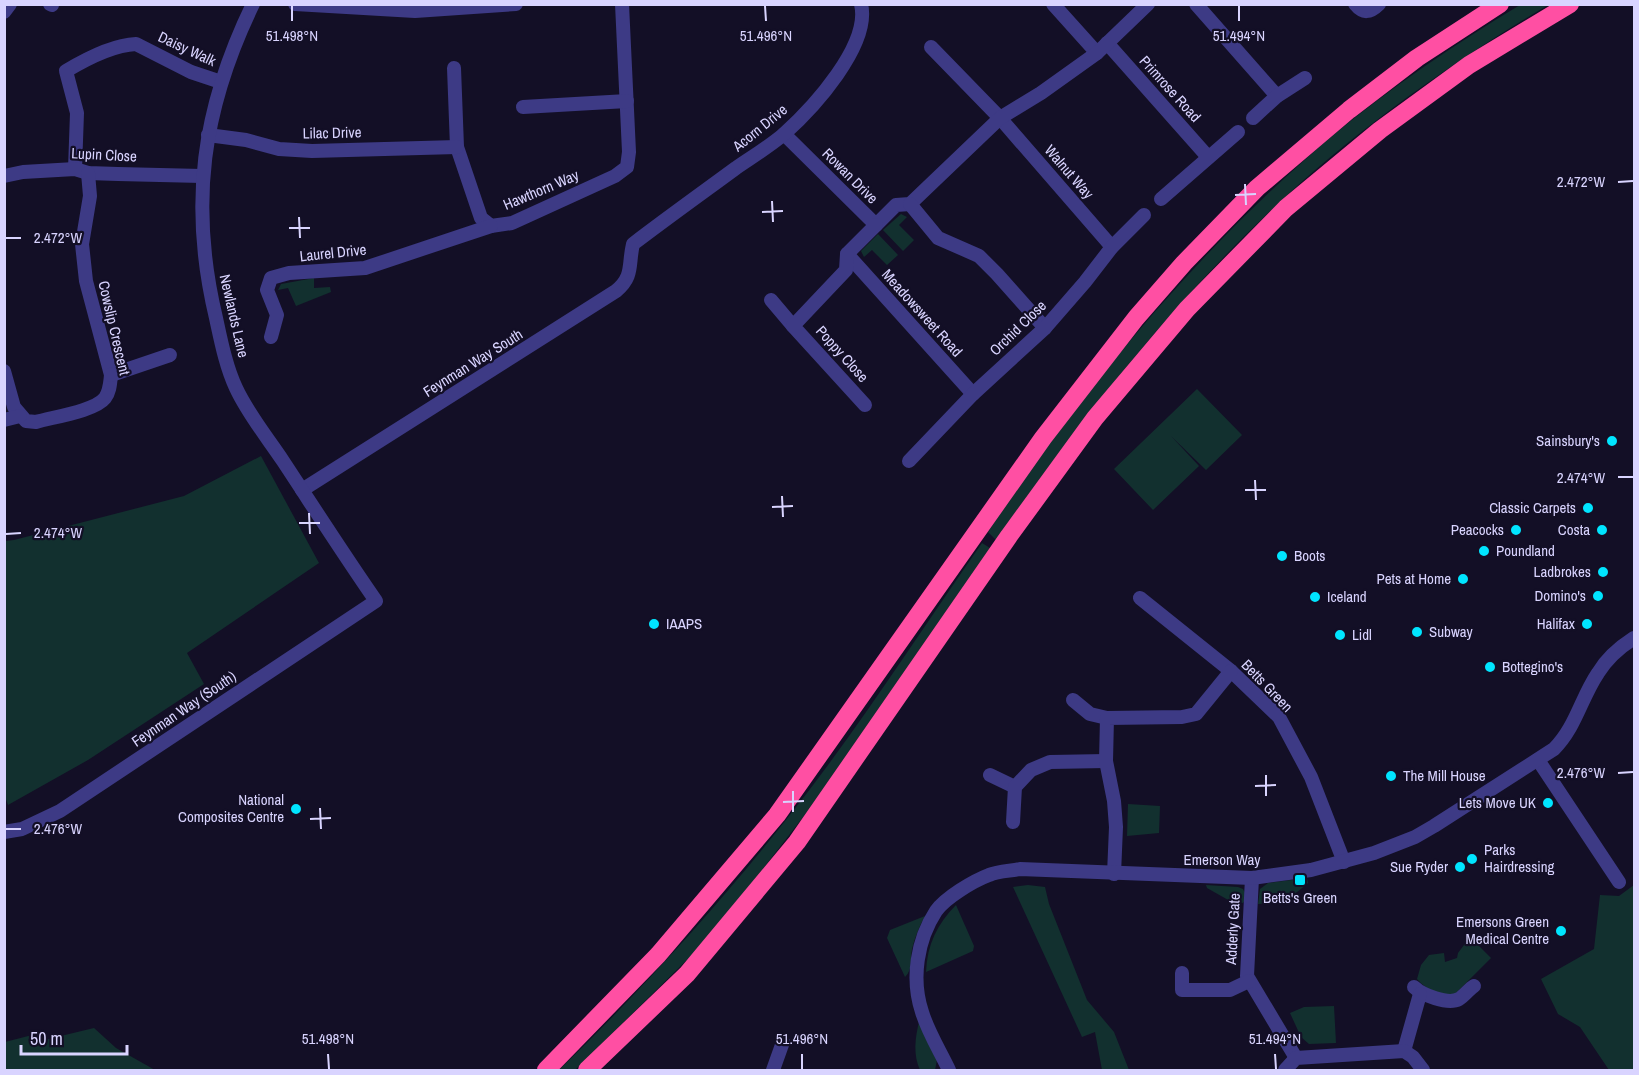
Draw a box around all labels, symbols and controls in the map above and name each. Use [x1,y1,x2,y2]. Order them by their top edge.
text: 51.498°N [266,25,318,46]
text: 51.496°N [740,25,792,46]
text: 51.494°N [1213,25,1265,46]
street label: Daisy Walk [155,26,220,71]
street label: Primrose Road [1135,51,1206,126]
street label: Acorn Drive [727,99,792,157]
street label: Lilac Drive [302,121,362,144]
street label: Walnut Way [1040,140,1099,204]
street label: Lupin Close [71,142,138,167]
street label: Rowan Drive [818,143,883,208]
street label: Hawthorn Way [500,164,583,215]
text: 2.472°W [1557,171,1606,192]
text: 2.472°W [34,227,83,248]
street label: Laurel Drive [299,239,368,266]
street label: Meadowsweet Road [877,264,967,361]
street label: Newlands Lane [215,272,254,360]
street label: Cowslip Crescent [93,279,136,378]
street label: Orchid Close [985,295,1051,360]
street label: Poppy Close [811,321,874,387]
street label: Feynman Way South [419,324,527,402]
place label: Sainsbury's [1536,430,1600,451]
marker: Sainsbury's [1605,434,1619,448]
text: 2.474°W [1557,467,1606,488]
place label: Classic Carpets [1489,497,1576,518]
marker: Classic Carpets [1581,501,1595,515]
place label: Peacocks [1451,519,1504,540]
place label: Costa [1558,519,1590,540]
text: 2.474°W [34,522,83,543]
marker: Peacocks [1509,523,1523,537]
marker: Costa [1595,523,1609,537]
place label: Poundland [1496,540,1555,561]
marker: Poundland [1477,544,1491,558]
place label: Boots [1294,545,1325,566]
marker: Boots [1275,549,1289,563]
place label: Ladbrokes [1534,561,1591,582]
marker: Ladbrokes [1596,565,1610,579]
place label: Pets at Home [1376,568,1451,589]
marker: Pets at Home [1456,572,1470,586]
place label: Domino's [1534,585,1586,606]
place label: Iceland [1327,586,1367,607]
marker: Domino's [1591,589,1605,603]
marker: Iceland [1308,590,1322,604]
place label: IAAPS [666,613,702,634]
place label: Halifax [1537,613,1576,634]
marker: IAAPS [647,617,661,631]
marker: Halifax [1580,617,1594,631]
place label: Subway [1429,621,1474,642]
place label: Lidl [1352,624,1372,645]
marker: Subway [1410,625,1424,639]
marker: Lidl [1333,628,1347,642]
street label: Betts Green [1237,655,1298,717]
place label: Bottegino's [1502,656,1563,677]
marker: Bottegino's [1483,660,1497,674]
street label: Feynman Way (South) [127,666,240,751]
text: 2.476°W [1557,762,1606,783]
place label: The Mill House [1403,765,1486,786]
marker: The Mill House [1384,769,1398,783]
place label: National Composites Centre [178,789,284,827]
place label: Lets Move UK [1459,792,1537,813]
marker: Lets Move UK [1541,796,1555,810]
marker: National Composites Centre [289,802,303,816]
text: 2.476°W [34,818,83,839]
place label: Parks Hairdressing [1484,839,1555,877]
street label: Emerson Way [1184,849,1261,870]
marker: Parks Hairdressing [1465,852,1479,866]
place label: Sue Ryder [1390,856,1448,877]
marker: Sue Ryder [1453,860,1467,874]
marker: Betts's Green [1293,873,1307,887]
place label: Betts's Green [1263,887,1337,908]
street label: Adderly Gate [1220,892,1245,966]
place label: Emersons Green Medical Centre [1456,911,1549,949]
marker: Emersons Green Medical Centre [1554,924,1568,938]
scale bar [21,1018,128,1056]
text: 50 m [30,1026,63,1051]
text: 51.498°N [302,1028,354,1049]
text: 51.496°N [776,1028,828,1049]
text: 51.494°N [1249,1028,1301,1049]

